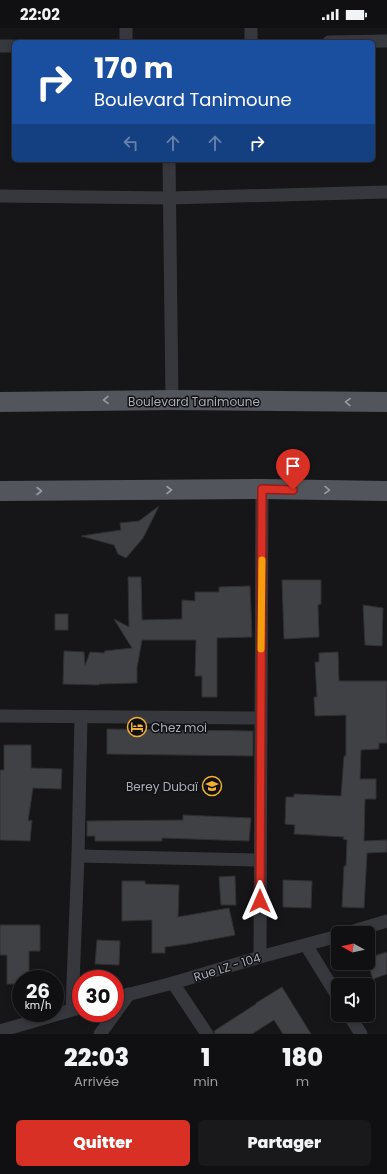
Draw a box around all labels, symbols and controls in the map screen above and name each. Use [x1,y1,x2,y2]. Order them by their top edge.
text: 22:02 [20,4,60,25]
text: 170 m [94,49,173,88]
icon: right [28,56,80,108]
text: Boulevard Tanimoune [94,87,292,112]
icon: left [120,132,142,154]
icon: ahead [162,132,184,154]
icon: ahead [204,132,226,154]
icon: right [246,132,268,154]
street label: Boulevard Tanimoune [128,393,260,410]
one-way arrow [103,396,109,404]
one-way arrow [345,398,351,406]
pin [276,449,310,490]
icon: arrive [282,455,304,477]
one-way arrow [166,486,172,494]
one-way arrow [324,486,330,494]
one-way arrow [36,487,42,495]
hotel icon: Chez moi [126,716,148,738]
place label: Chez moi [151,719,207,736]
school or university icon: Berey Dubaï [201,775,223,797]
place label: Berey Dubaï [126,778,199,795]
position arrow [239,880,281,922]
north arrow [331,926,375,970]
map controls [331,926,375,1022]
street label: Rue LZ - 104 [191,949,263,985]
speed limit sign: 30 [72,970,124,1022]
text: 26 [26,977,50,1005]
button: sound [331,978,375,1022]
text: km/h [25,998,51,1013]
text: 22:03 [64,1041,129,1074]
text: 1 [201,1041,210,1074]
text: 180 [282,1041,323,1074]
text: Arrivée [74,1072,119,1091]
text: min [193,1072,218,1091]
text: m [296,1072,309,1091]
button: Quitter [16,1120,190,1166]
button: Partager [198,1120,371,1166]

